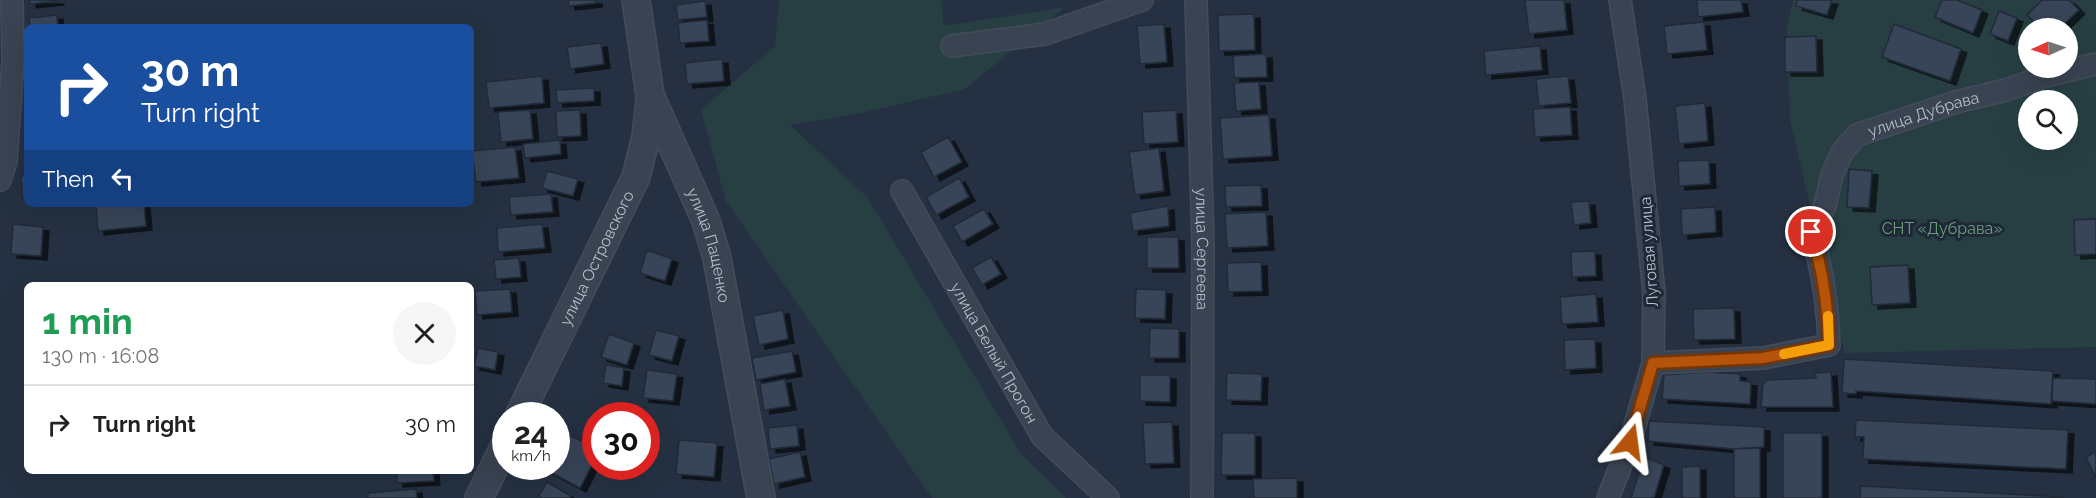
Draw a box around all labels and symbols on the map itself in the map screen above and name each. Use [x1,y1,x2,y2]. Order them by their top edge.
north arrow [2018,18,2078,78]
street label: улица Дубрава [1865,87,1981,140]
street label: улица Пащенко [683,185,734,304]
street label: улица Островского [555,187,637,329]
street label: улица Сергеева [1192,188,1213,310]
street label: Луговая улица [1636,196,1662,308]
pin [1785,206,1836,257]
park label: СНТ «Дубрава» [1882,219,2002,238]
street label: улица Белый Прогон [947,279,1042,426]
speed limit sign: 30 [582,402,660,480]
position arrow [1598,410,1662,474]

